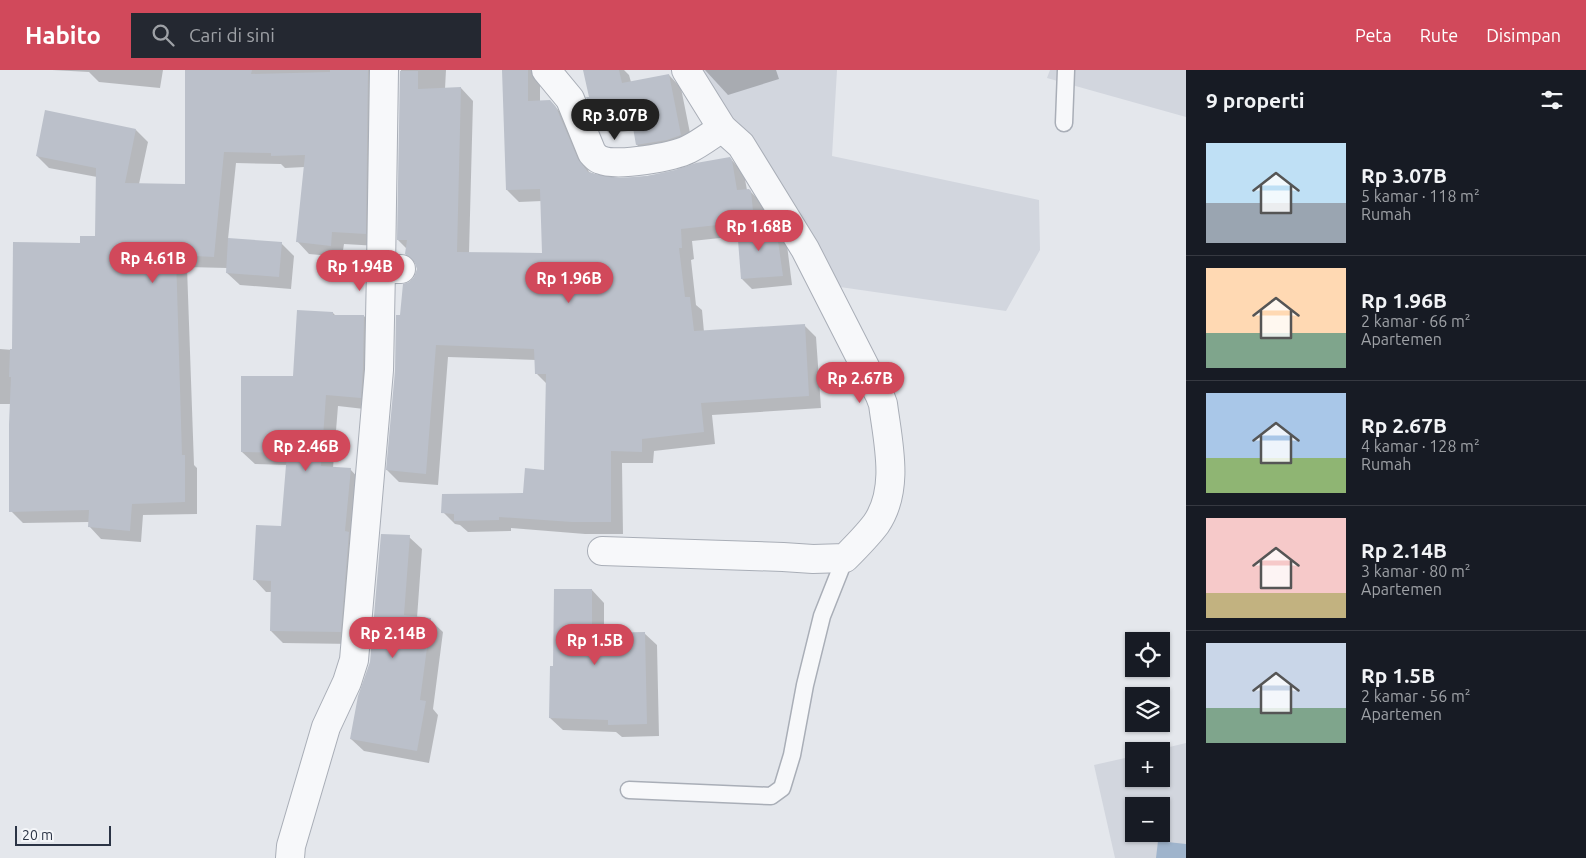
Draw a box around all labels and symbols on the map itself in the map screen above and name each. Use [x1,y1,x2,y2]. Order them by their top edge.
pin: Rp 3.07B [563,98,667,141]
pin: Rp 1.68B [707,210,811,252]
pin: Rp 4.61B [101,242,205,284]
pin: Rp 1.94B [308,250,412,292]
pin: Rp 1.96B [517,262,621,304]
pin: Rp 2.67B [808,362,912,404]
pin: Rp 2.46B [254,430,358,472]
pin: Rp 2.14B [341,616,445,659]
pin: Rp 1.5B [549,624,641,666]
scale bar [15,823,111,846]

